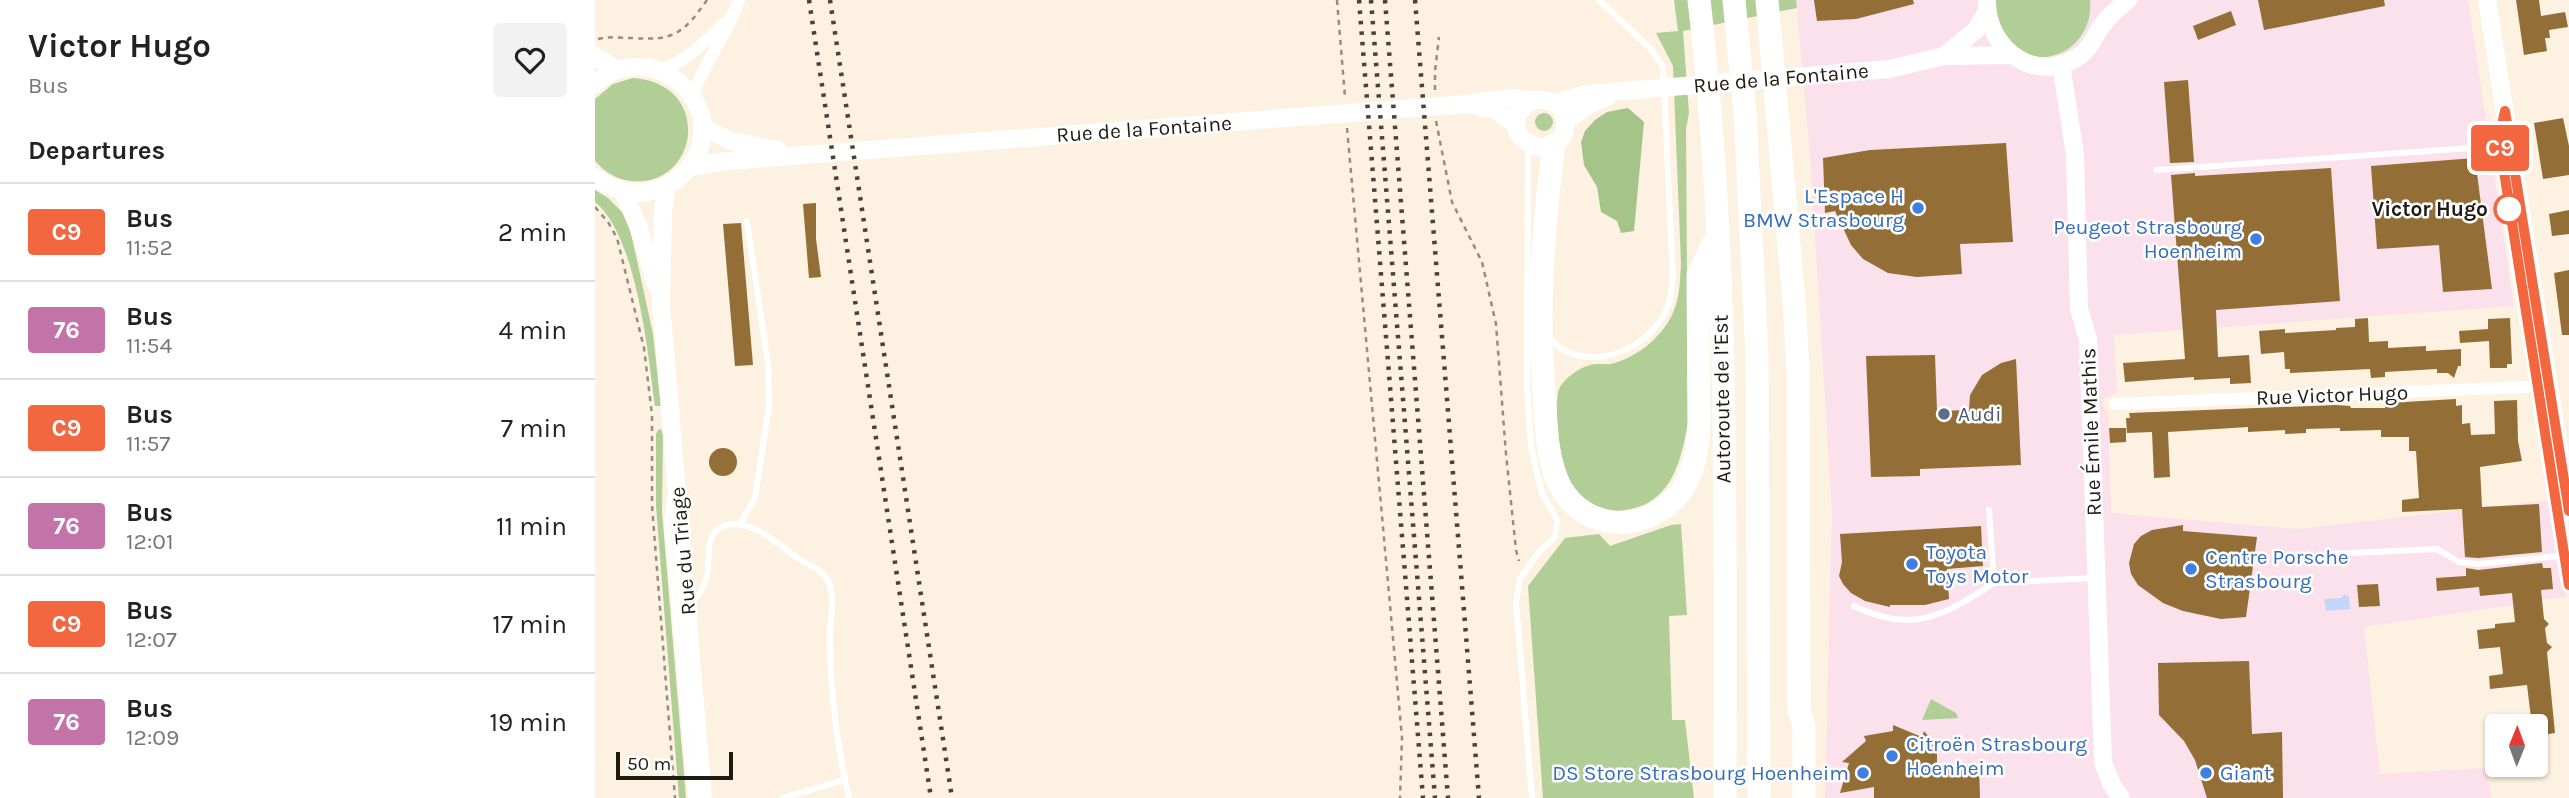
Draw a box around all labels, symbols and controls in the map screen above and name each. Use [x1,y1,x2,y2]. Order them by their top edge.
button: heart [493,23,567,97]
text: Victor Hugo [28,27,211,65]
street label: Rue de la Fontaine [1692,58,1870,98]
text: Bus [28,72,68,99]
street label: Rue de la Fontaine [1056,111,1232,147]
line badge: C9 [2469,125,2532,171]
text: C9 [2485,134,2515,162]
text: Departures [28,135,165,166]
place label: L'Espace H BMW Strasbourg [1743,184,1904,232]
marker: Victor Hugo [2494,194,2524,224]
place label: Victor Hugo [2372,197,2488,221]
marker: L'Espace H BMW Strasbourg [1910,200,1926,216]
text: Bus [126,203,173,234]
place label: Peugeot Strasbourg Hoenheim [2053,215,2242,263]
text: 2 min [498,217,567,248]
text: C9 [52,218,81,246]
marker: Peugeot Strasbourg Hoenheim [2248,231,2264,247]
text: 11:52 [126,234,173,261]
text: Bus [126,301,173,332]
street label: Autoroute de l’Est [1709,314,1735,484]
text: 4 min [499,315,567,346]
text: 76 [53,316,80,344]
text: 11:54 [126,332,172,359]
street label: Rue Émile Mathis [2076,348,2106,516]
street label: Rue Victor Hugo [2255,380,2409,410]
text: Bus [126,399,173,430]
place label: Audi [1958,402,2001,426]
marker: Audi [1936,406,1952,422]
text: 7 min [501,413,567,444]
text: C9 [52,414,81,442]
text: 11:57 [126,430,170,457]
street label: Rue du Triage [665,486,701,616]
text: Bus [126,497,173,528]
text: 11 min [496,511,567,542]
text: 76 [53,512,80,540]
text: 12:01 [126,528,173,555]
place label: Toyota Toys Motor [1926,540,2029,588]
place label: Centre Porsche Strasbourg [2205,545,2349,593]
marker: Toyota Toys Motor [1904,556,1920,572]
marker: Centre Porsche Strasbourg [2183,561,2199,577]
text: Bus [126,595,173,626]
text: 17 min [492,609,567,640]
text: C9 [52,610,81,638]
text: 12:07 [126,626,177,653]
text: Bus [126,693,173,724]
text: 19 min [489,707,567,738]
text: 76 [53,708,80,736]
north arrow [2485,714,2548,777]
map controls [2485,714,2548,777]
text: 12:09 [126,724,179,751]
place label: Citroën Strasbourg Hoenheim [1906,732,2087,780]
marker: Citroën Strasbourg Hoenheim [1884,748,1900,764]
scale bar [616,749,733,781]
text: 50 m [627,753,671,775]
place label: DS Store Strasbourg Hoenheim [1552,761,1849,785]
place label: Giant [2220,761,2272,785]
marker: DS Store Strasbourg Hoenheim [1855,765,1871,781]
marker: Giant [2198,765,2214,781]

